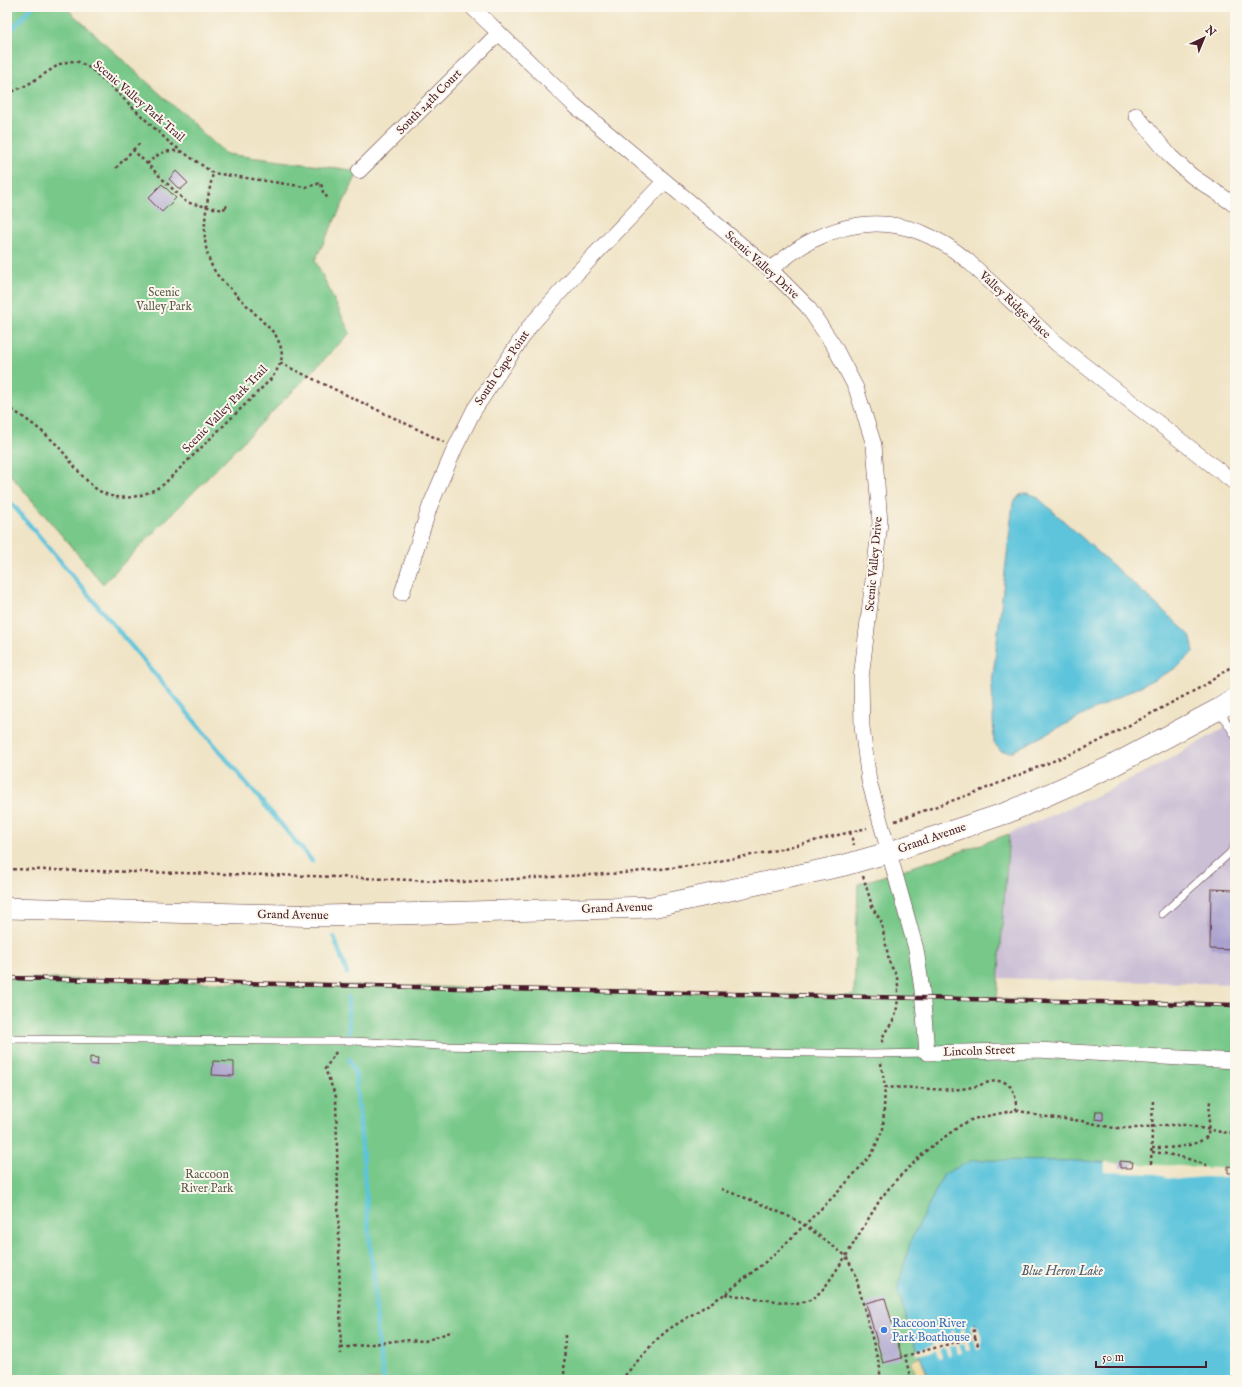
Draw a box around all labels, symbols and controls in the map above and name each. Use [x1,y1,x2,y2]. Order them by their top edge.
north arrow [1184,18,1224,58]
text: N [1201,22,1219,40]
street label: Scenic Valley Park Trail [90,57,188,145]
street label: South 24th Court [393,66,465,138]
street label: Scenic Valley Drive [722,228,803,303]
street label: Valley Ridge Place [975,267,1054,342]
park label: Scenic Valley Park [135,285,192,314]
street label: South Cape Point [471,328,533,409]
street label: Scenic Valley Park Trail [179,361,271,456]
street label: Scenic Valley Drive [862,516,886,612]
street label: Grand Avenue [896,819,969,857]
street label: Grand Avenue [581,899,653,917]
street label: Grand Avenue [257,907,329,923]
street label: Lincoln Street [943,1042,1015,1060]
park label: Raccoon River Park [181,1167,234,1196]
water label: Blue Heron Lake [1021,1263,1103,1280]
place label: Raccoon River Park Boathouse [892,1316,970,1345]
marker: Raccoon River Park Boathouse [879,1325,889,1335]
scale bar [1096,1343,1206,1369]
text: 50 m [1102,1350,1124,1365]

